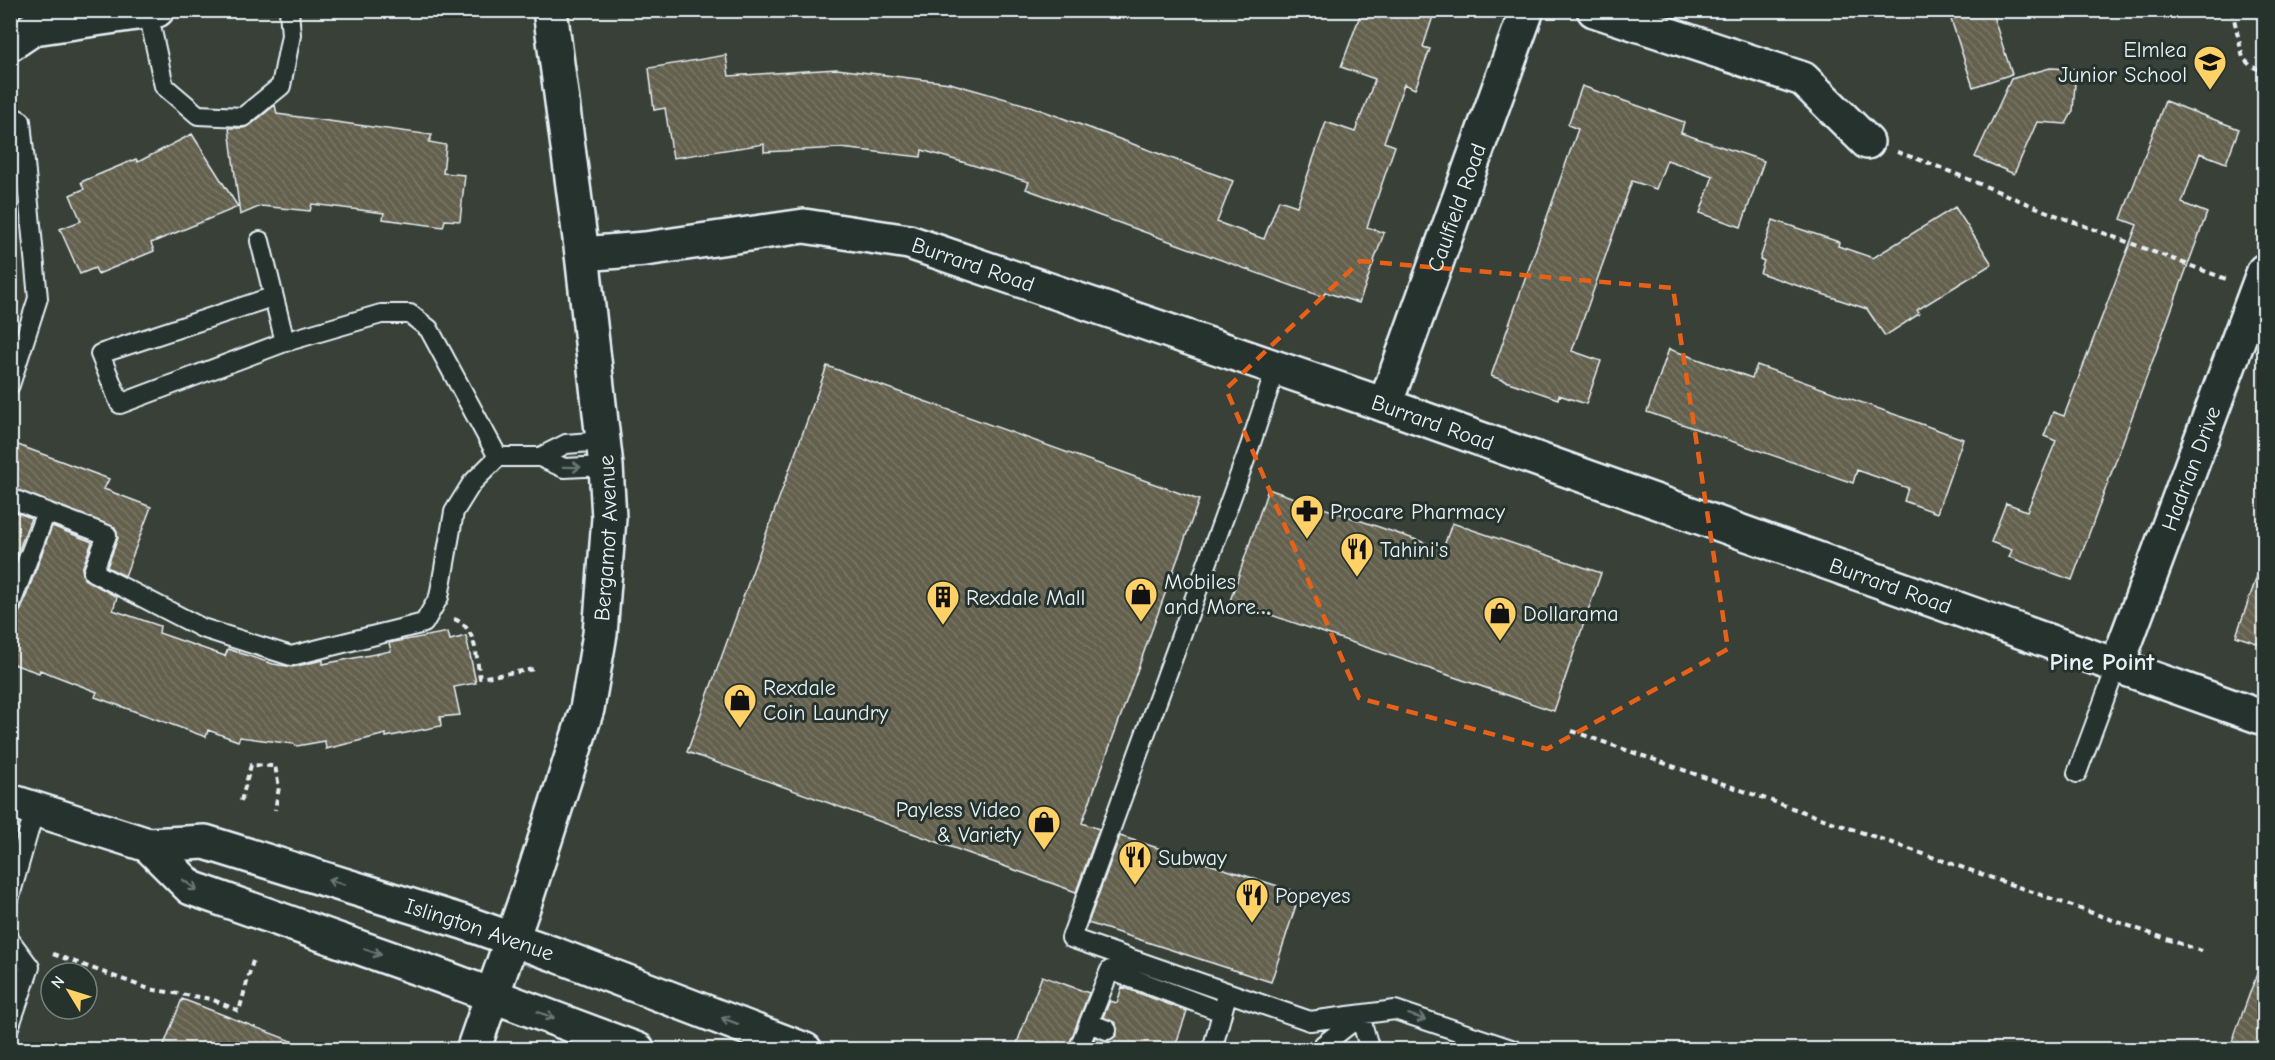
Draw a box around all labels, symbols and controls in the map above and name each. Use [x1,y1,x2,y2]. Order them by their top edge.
place label: Elmlea Junior School [2058,37,2187,88]
school or university icon: Elmlea Junior School [2192,44,2228,91]
street label: Caulfield Road [1422,140,1492,275]
street label: Burrard Road [908,232,1038,298]
street label: Burrard Road [1368,389,1497,457]
street label: Hadrian Drive [2156,403,2226,534]
street label: Bergamot Avenue [589,454,623,622]
one-way arrow [562,461,581,473]
pharmacy icon: Procare Pharmacy [1289,493,1325,540]
place label: Procare Pharmacy [1330,499,1505,525]
restaurant icon: Tahini's [1339,531,1375,578]
place label: Tahini's [1380,537,1448,563]
street label: Burrard Road [1826,552,1955,620]
place label: Mobiles and More… [1164,569,1271,620]
shop icon: Mobiles and More… [1123,576,1159,623]
building icon: Rexdale Mall [925,579,961,626]
place label: Rexdale Mall [966,585,1085,611]
shop icon: Dollarama [1482,595,1518,642]
place label: Dollarama [1523,601,1619,627]
district label: Pine Point [2050,648,2156,676]
place label: Rexdale Coin Laundry [763,675,888,726]
shop icon: Rexdale Coin Laundry [722,682,758,729]
place label: Payless Video & Variety [896,797,1021,848]
shop icon: Payless Video & Variety [1026,804,1062,851]
restaurant icon: Subway [1117,839,1153,886]
place label: Subway [1158,845,1227,871]
one-way arrow [327,876,346,887]
restaurant icon: Popeyes [1234,877,1270,924]
one-way arrow [182,879,198,891]
place label: Popeyes [1275,883,1350,909]
street label: Islington Avenue [402,893,557,967]
one-way arrow [363,948,382,959]
north arrow [39,961,99,1021]
text: N [48,973,68,992]
one-way arrow [537,1010,555,1021]
one-way arrow [1407,1012,1426,1023]
one-way arrow [721,1015,740,1026]

